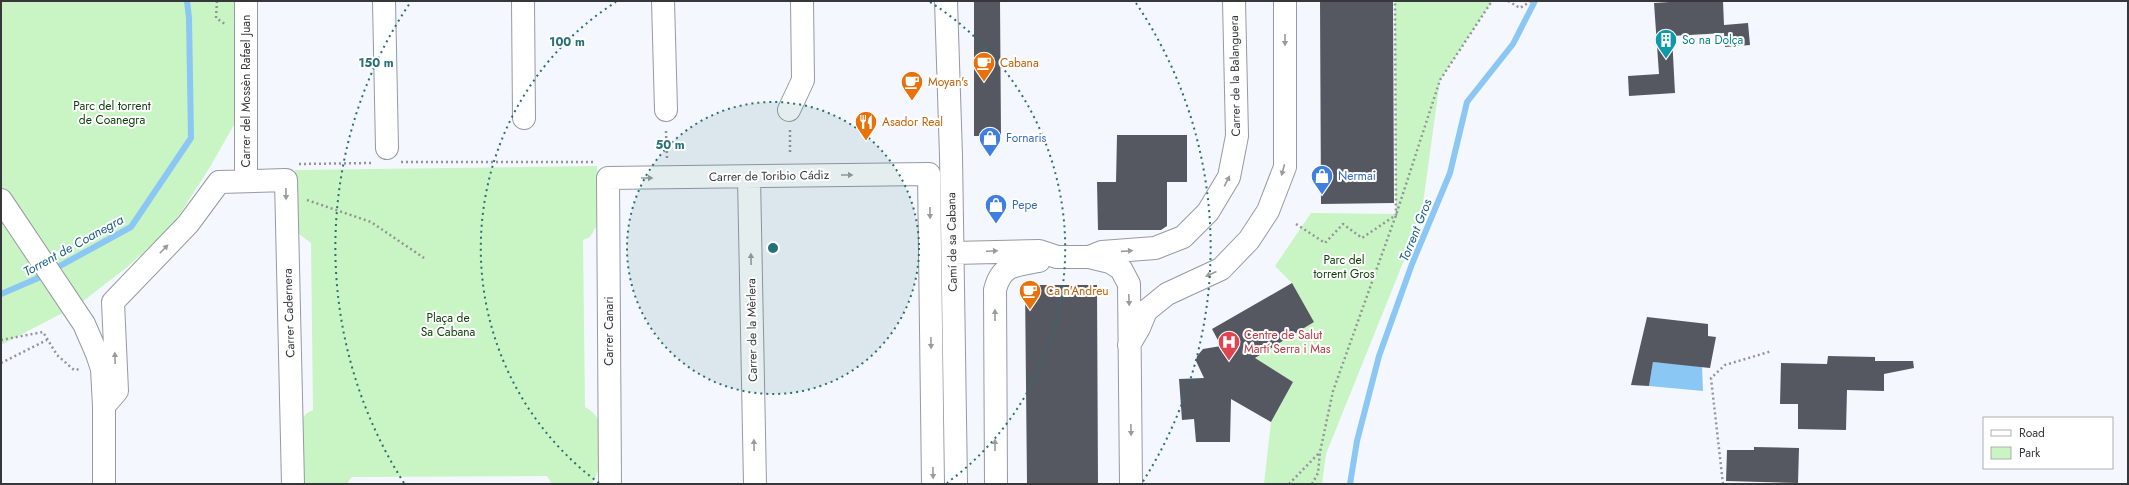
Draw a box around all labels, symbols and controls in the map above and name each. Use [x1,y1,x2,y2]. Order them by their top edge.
street label: Carrer del Mossèn Rafael Juan [237,15,255,167]
street label: Carrer de la Balanguera [1225,15,1245,137]
building icon: So na Dolça [1653,27,1679,60]
place label: So na Dolça [1682,31,1744,49]
text: 100 m [549,33,585,51]
one-way arrow [1282,34,1288,47]
cafe icon: Cabana [971,50,997,83]
text: 150 m [358,54,394,72]
place label: Cabana [1000,54,1039,72]
cafe icon: Moyan's [899,69,925,102]
place label: Moyan's [928,73,968,91]
park label: Parc del torrent de Coanegra [73,97,151,129]
restaurant icon: Asador Real [853,109,879,142]
place label: Asador Real [882,113,943,131]
shop icon: Fornaris [977,125,1003,158]
place label: Fornaris [1006,129,1047,147]
text: 50 m [655,136,685,154]
shop icon: Nermai [1309,163,1335,196]
one-way arrow [1280,164,1286,176]
street label: Carrer de Toribio Cádiz [709,166,830,186]
place label: Nermai [1338,167,1376,185]
one-way arrow [841,172,854,178]
one-way arrow [641,175,654,181]
one-way arrow [1224,175,1230,186]
one-way arrow [283,188,289,201]
street label: Camí de sa Cabana [942,192,962,292]
shop icon: Pepe [983,192,1009,225]
water label: Torrent Gros [1394,195,1437,264]
place label: Pepe [1012,196,1037,214]
one-way arrow [927,207,933,220]
water label: Torrent de Coanegra [20,210,127,281]
centre of rings [766,241,780,255]
one-way arrow [159,244,169,254]
one-way arrow [1121,247,1133,254]
one-way arrow [986,248,999,254]
park label: Parc del torrent Gros [1313,251,1375,283]
one-way arrow [748,252,754,265]
street label: Carrer Cadernera [278,268,300,358]
one-way arrow [1205,271,1217,277]
street label: Carrer de la Mèrlera [742,278,762,382]
cafe icon: Ca n'Andreu [1017,278,1043,311]
place label: Ca n'Andreu [1046,282,1109,300]
one-way arrow [1126,294,1133,306]
street label: Carrer Canari [600,296,618,366]
one-way arrow [992,308,998,321]
park label: Plaça de Sa Cabana [421,309,476,341]
place label: Centre de Salut Martí Serra i Mas [1244,326,1331,358]
hospital icon: Centre de Salut Martí Serra i Mas [1216,329,1242,362]
one-way arrow [928,337,934,350]
one-way arrow [112,352,119,364]
legend [1983,417,2113,469]
one-way arrow [1128,424,1134,437]
text: Road [2019,424,2045,442]
one-way arrow [992,438,998,451]
one-way arrow [751,439,758,451]
text: Park [2019,444,2041,462]
one-way arrow [930,467,936,480]

